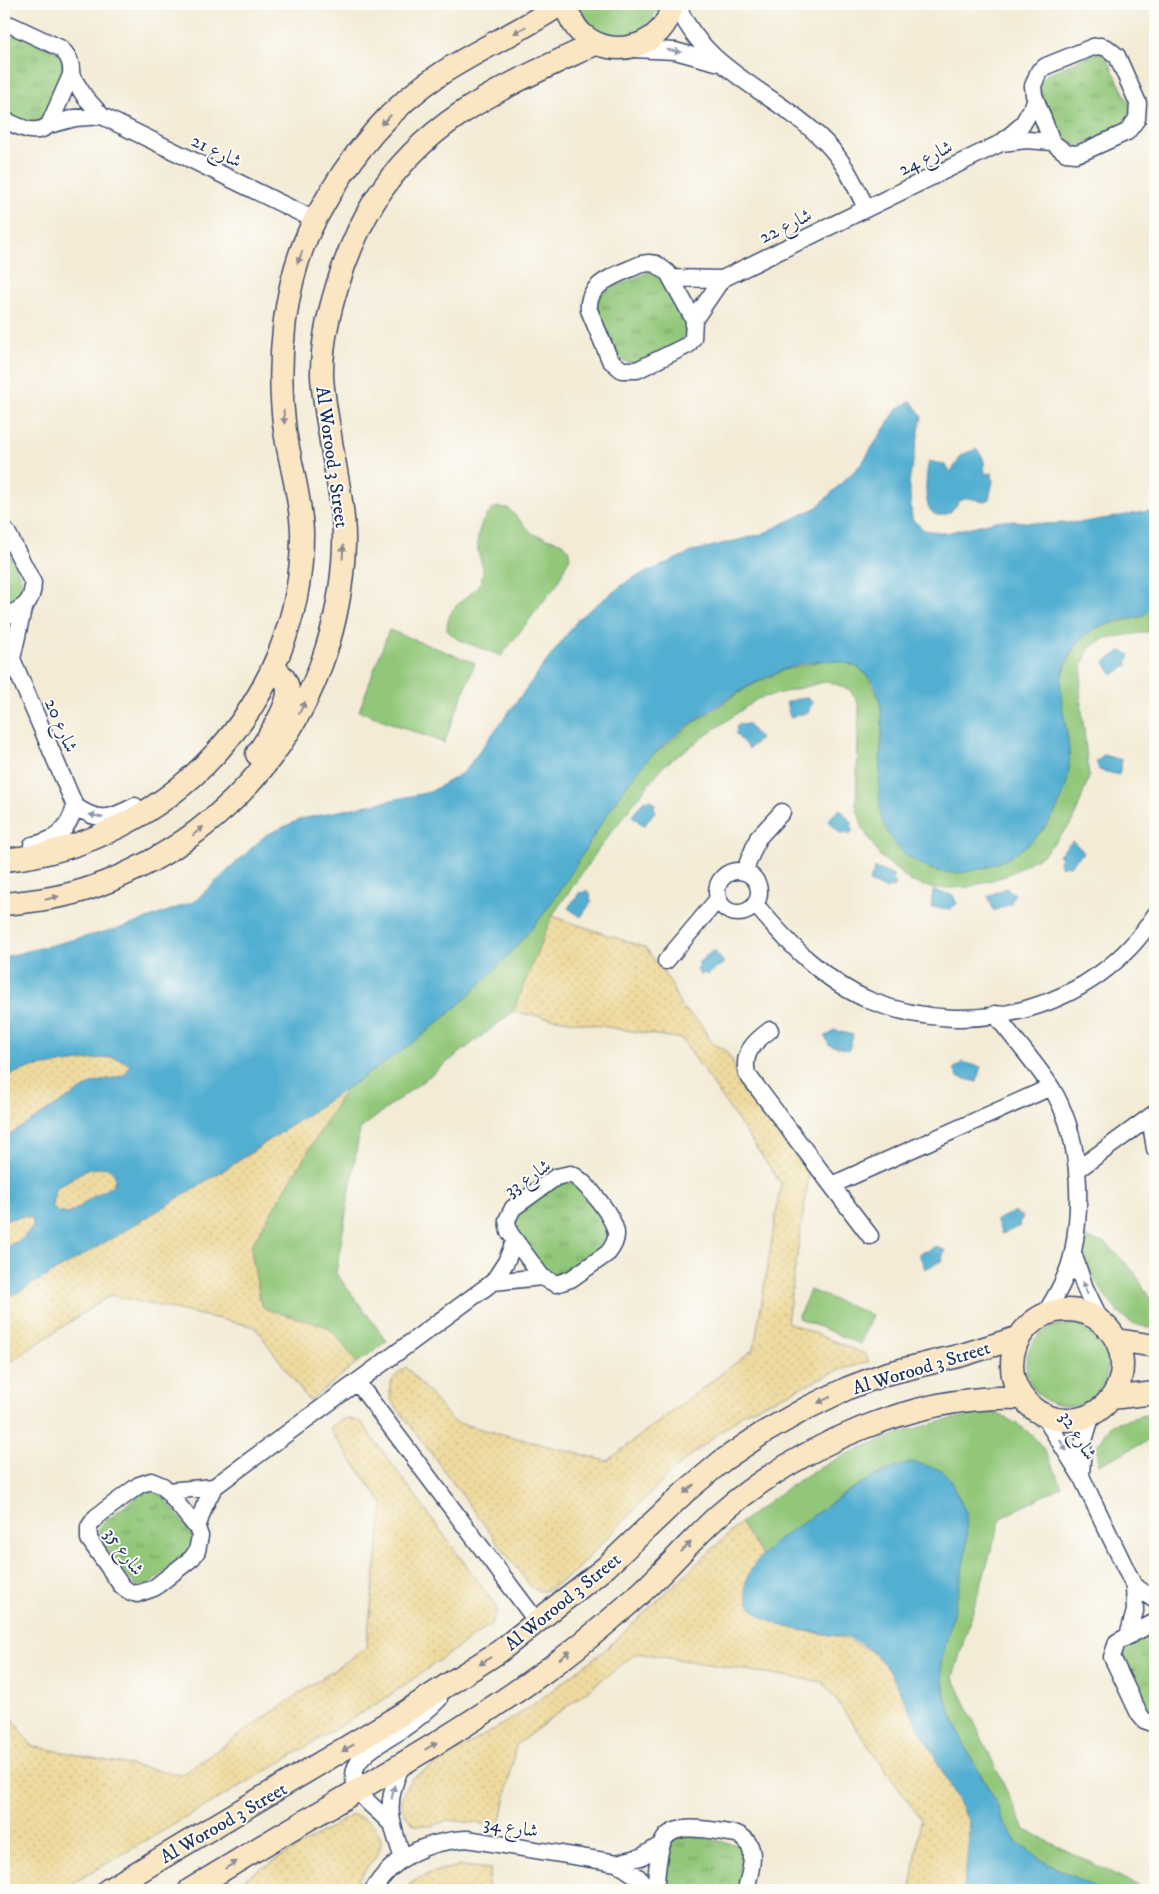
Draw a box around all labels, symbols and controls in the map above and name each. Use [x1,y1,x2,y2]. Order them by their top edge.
one-way arrow [513,26,526,35]
one-way arrow [666,48,682,56]
one-way arrow [380,114,392,126]
street label: شارع 21 [186,129,245,176]
street label: شارع 24 [895,135,958,184]
street label: شارع 22 [756,204,817,252]
one-way arrow [296,250,304,264]
street label: Al Worood 3 Street [310,385,353,529]
one-way arrow [280,409,288,425]
one-way arrow [340,544,348,560]
street label: شارع 20 [36,695,82,757]
one-way arrow [298,701,307,714]
one-way arrow [89,812,104,820]
one-way arrow [192,825,205,836]
one-way arrow [44,894,59,902]
street label: شارع 33 [500,1154,557,1205]
one-way arrow [1081,1280,1089,1295]
street label: Al Worood 3 Street [850,1337,993,1400]
one-way arrow [817,1396,831,1404]
street label: شارع 32 [1051,1407,1102,1466]
one-way arrow [1058,1438,1067,1451]
one-way arrow [682,1483,695,1494]
street label: شارع 35 [96,1523,149,1582]
one-way arrow [680,1541,692,1553]
street label: Al Worood 3 Street [500,1548,626,1656]
one-way arrow [559,1650,572,1661]
one-way arrow [478,1656,492,1666]
one-way arrow [424,1741,437,1750]
one-way arrow [341,1743,354,1752]
street label: Al Worood 3 Street [156,1778,291,1869]
one-way arrow [389,1784,397,1800]
street label: شارع 34 [481,1812,540,1846]
one-way arrow [225,1861,238,1870]

